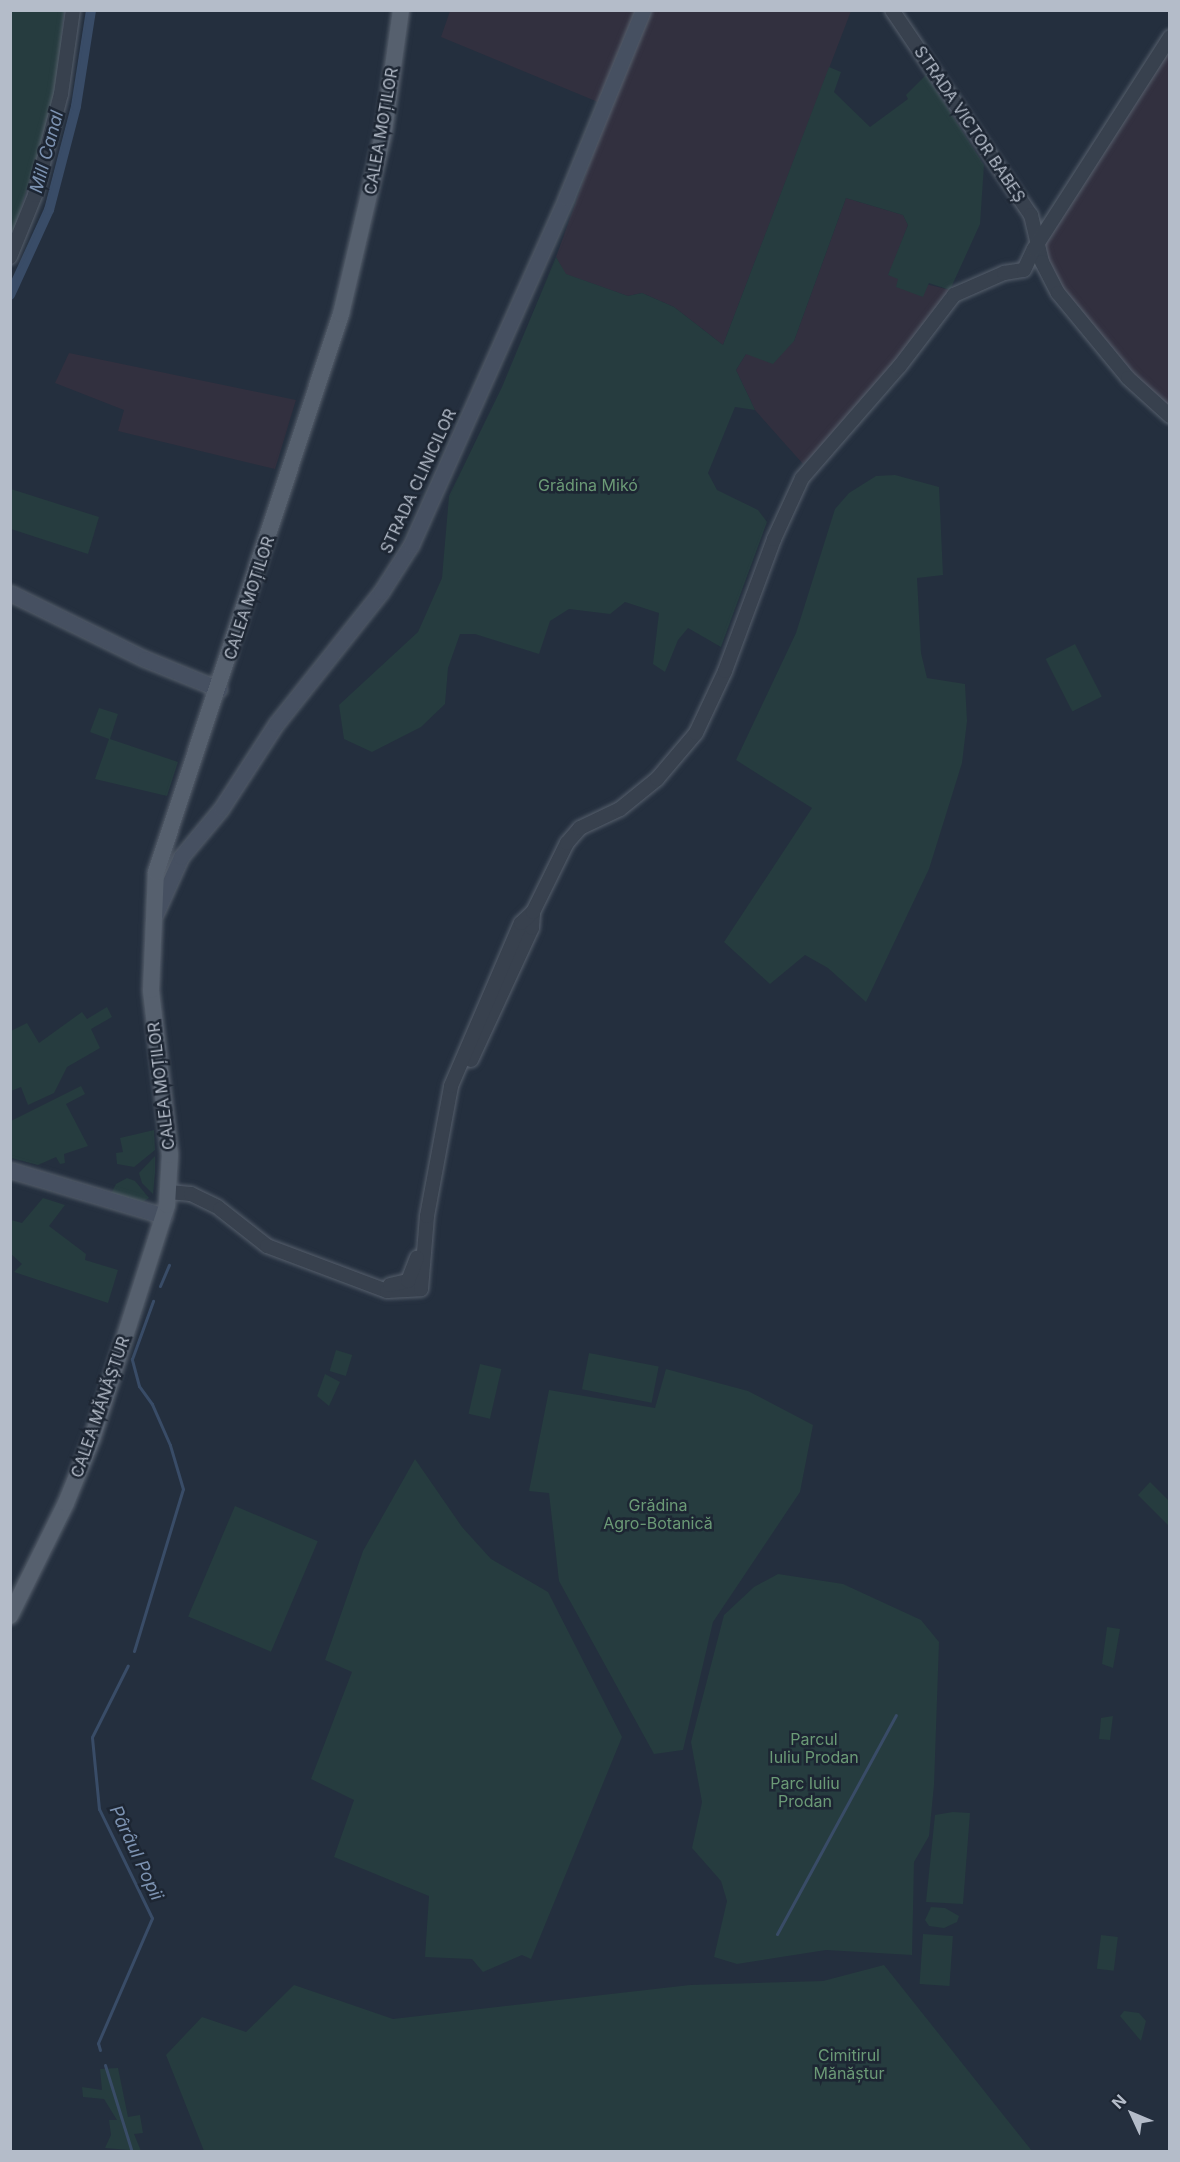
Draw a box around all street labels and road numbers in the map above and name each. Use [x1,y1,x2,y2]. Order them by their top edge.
street label: STRADA VICTOR BABEȘ [911,42,1029,206]
street label: CALEA MOȚILOR [360,66,402,196]
street label: STRADA CLINICILOR [376,406,460,556]
street label: CALEA MOȚILOR [220,534,278,662]
street label: CALEA MOȚILOR [144,1021,178,1151]
street label: CALEA MĂNĂȘTUR [67,1334,133,1480]

